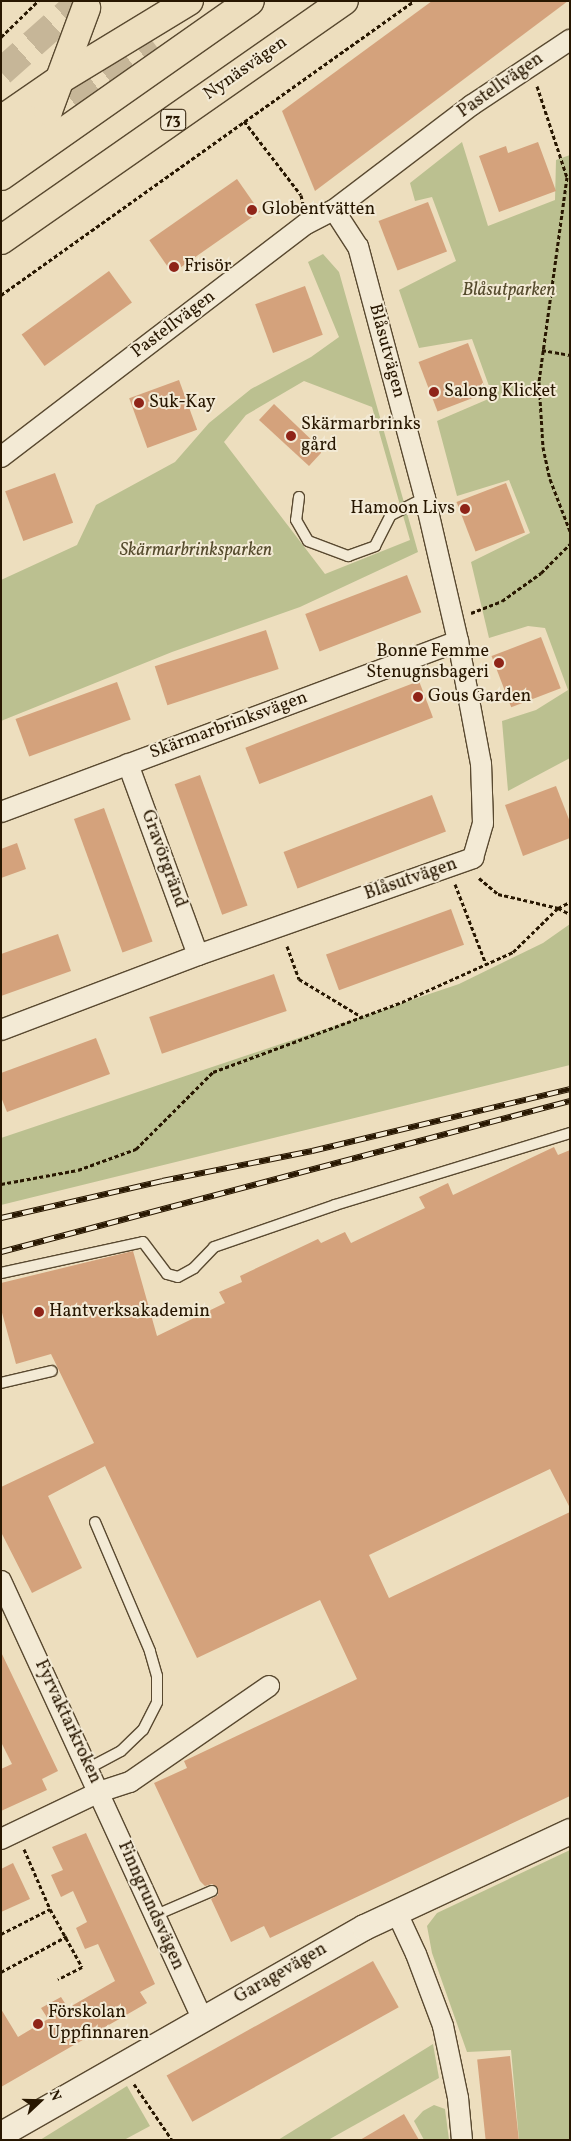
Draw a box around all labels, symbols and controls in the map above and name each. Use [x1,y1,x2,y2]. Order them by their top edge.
street label: Nynäsvägen [200,32,292,106]
street label: Pastellvägen [454,49,548,123]
road number: 73 [159,106,187,134]
place label: Globentvätten [262,199,375,221]
marker: Globentvätten [246,204,258,216]
place label: Frisör [184,256,231,278]
marker: Frisör [168,261,180,273]
park label: Blåsutparken [462,280,556,302]
street label: Pastellvägen [128,286,220,364]
street label: Blåsutvägen [363,302,409,400]
place label: Salong Klicket [444,381,556,403]
marker: Salong Klicket [428,386,440,398]
place label: Suk-Kay [149,392,216,414]
marker: Suk-Kay [133,397,145,409]
place label: Skärmarbrinks gård [301,415,421,458]
marker: Skärmarbrinks gård [285,430,297,442]
place label: Hamoon Livs [350,498,455,520]
marker: Hamoon Livs [459,503,471,515]
park label: Skärmarbrinksparken [120,540,272,562]
place label: Bonne Femme Stenugnsbageri [366,642,489,684]
marker: Bonne Femme Stenugnsbageri [493,657,505,669]
place label: Gous Garden [428,686,531,708]
street label: Skärmarbrinksvägen [147,687,311,765]
marker: Gous Garden [412,691,424,703]
street label: Gravörgränd [135,807,191,911]
street label: Blåsutvägen [362,854,460,906]
place label: Hantverksakademin [49,1301,210,1323]
marker: Hantverksakademin [33,1306,45,1318]
street label: Fyrvaktarkroken [29,1657,105,1787]
street label: Finngrundsvägen [112,1838,188,1974]
street label: Garagevägen [231,1939,331,2009]
place label: Förskolan Uppfinnaren [48,2003,149,2046]
marker: Förskolan Uppfinnaren [32,2018,44,2030]
north arrow [15,2076,65,2126]
text: N [44,2087,65,2104]

